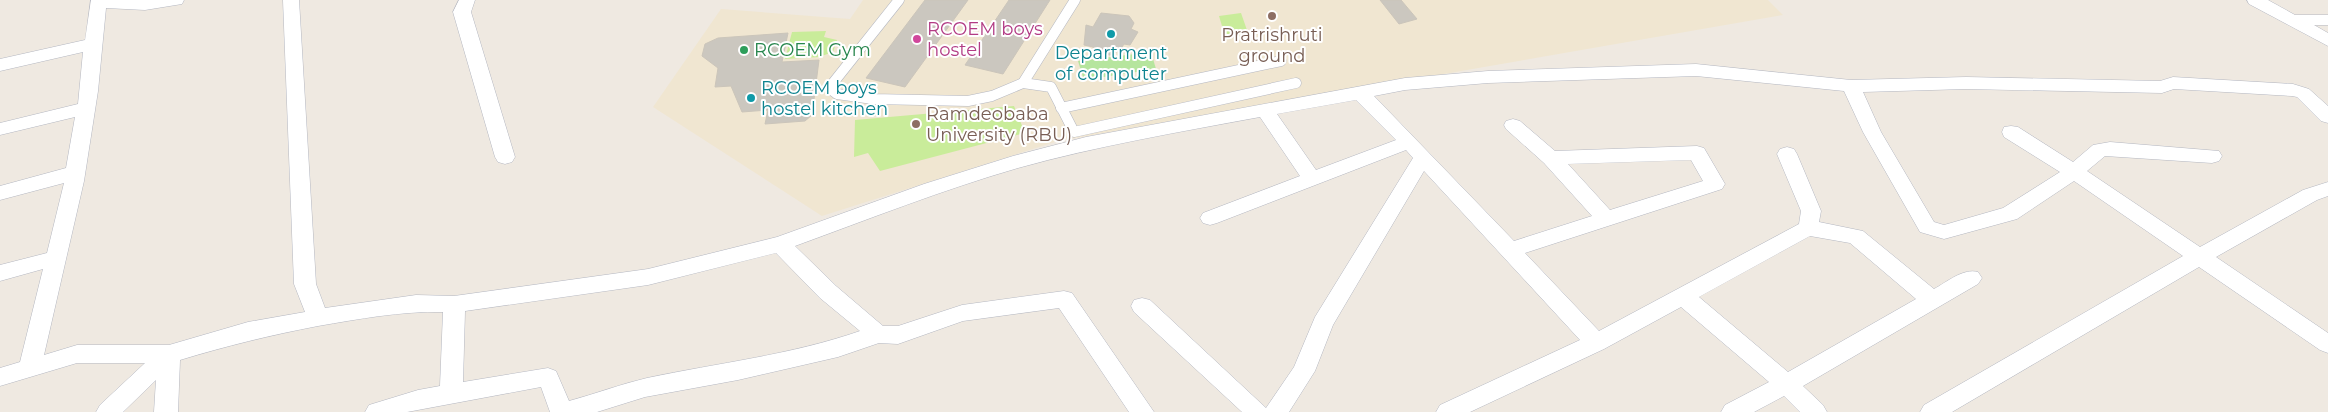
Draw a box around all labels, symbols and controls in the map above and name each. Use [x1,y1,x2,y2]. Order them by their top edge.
marker: Pratrishruti ground [1266,10,1278,22]
place label: RCOEM boys hostel [927,18,1043,61]
place label: Pratrishruti ground [1221,24,1323,67]
marker: Department of computer [1105,28,1117,40]
marker: RCOEM boys hostel [911,33,923,45]
place label: RCOEM Gym [754,39,871,61]
place label: Department of computer [1055,42,1167,85]
marker: RCOEM Gym [738,44,750,56]
place label: RCOEM boys hostel kitchen [761,77,888,120]
marker: RCOEM boys hostel kitchen [745,92,757,104]
place label: Ramdeobaba University (RBU) [926,103,1072,146]
marker: Ramdeobaba University (RBU) [910,118,922,130]

